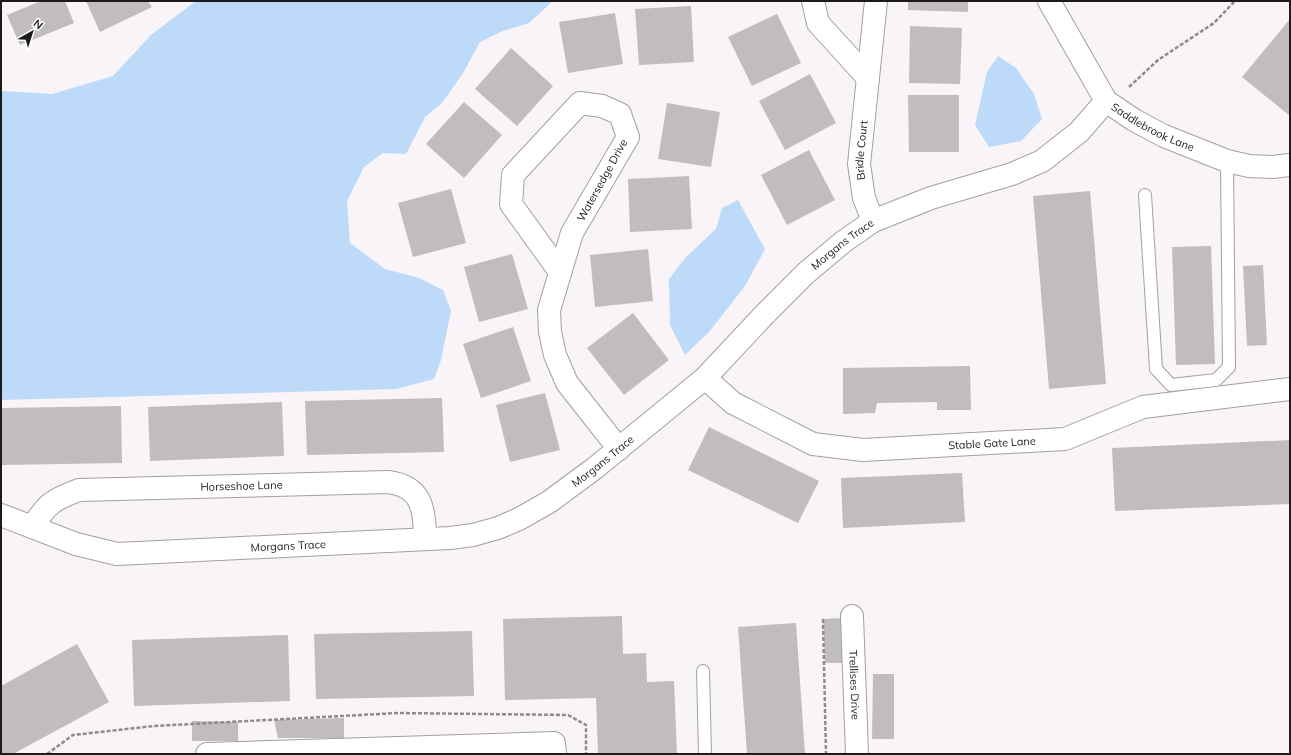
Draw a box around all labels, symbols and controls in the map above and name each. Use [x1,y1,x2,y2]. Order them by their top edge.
north arrow [12,12,52,52]
text: N [31,16,46,32]
street label: Saddlebrook Lane [1109,100,1196,154]
street label: Bridle Court [852,119,871,181]
street label: Watersedge Drive [574,136,630,224]
street label: Morgans Trace [808,216,876,273]
street label: Morgans Trace [569,432,637,490]
street label: Stable Gate Lane [948,434,1036,452]
street label: Horseshoe Lane [200,478,283,494]
street label: Morgans Trace [250,537,326,555]
street label: Trellises Drive [846,650,863,720]

